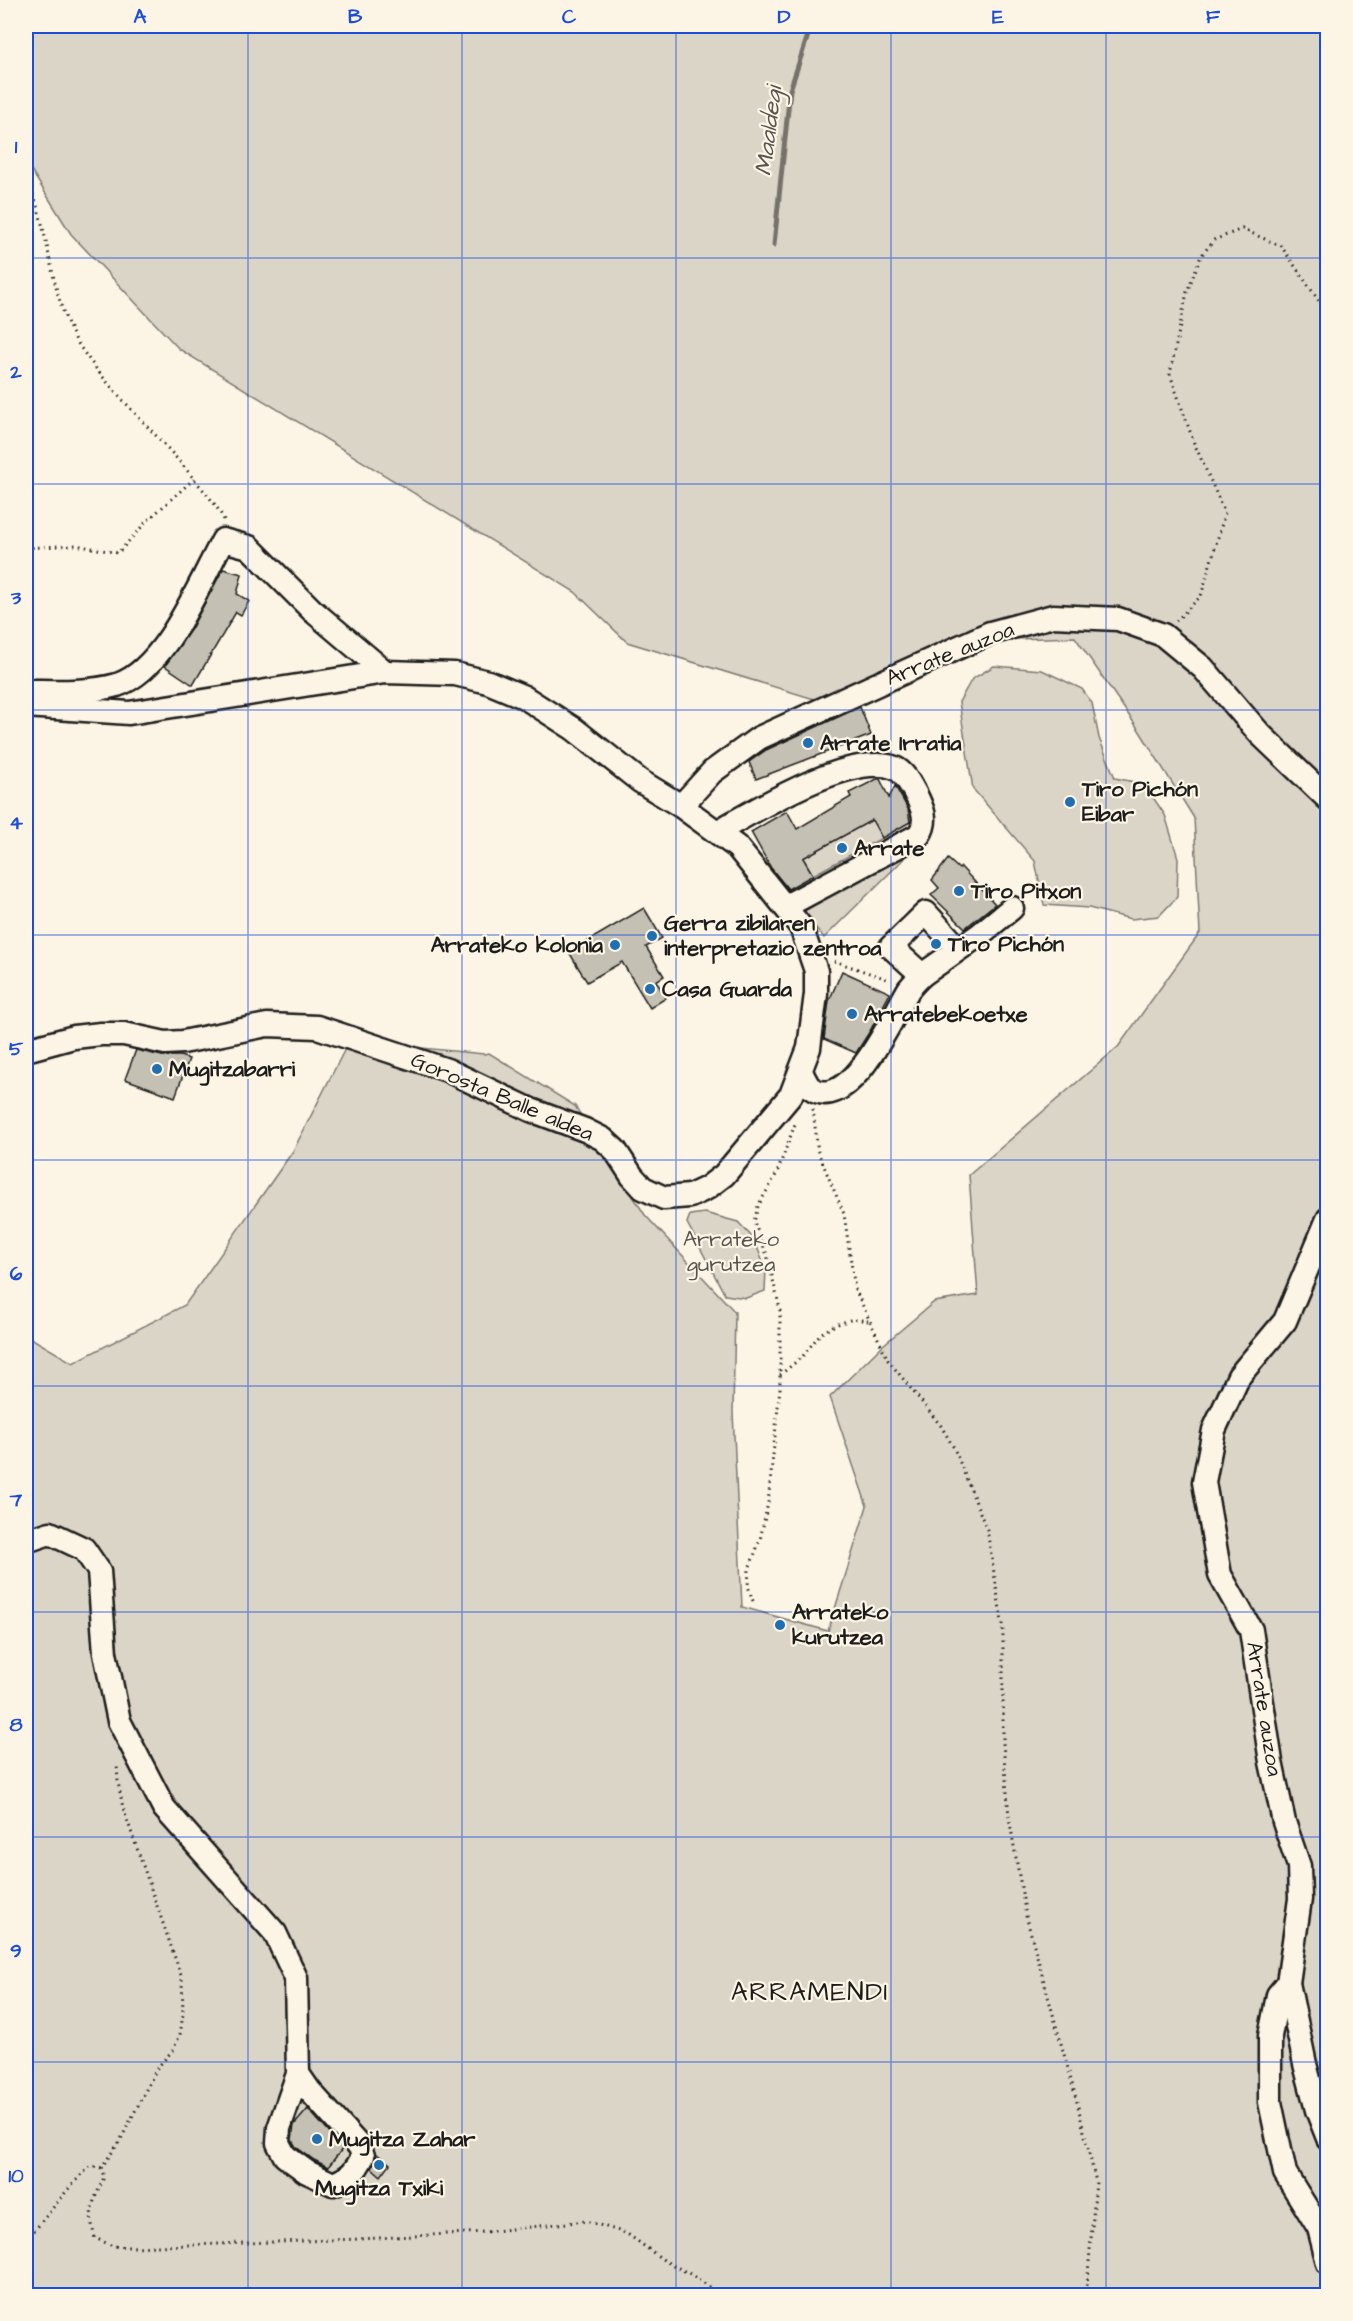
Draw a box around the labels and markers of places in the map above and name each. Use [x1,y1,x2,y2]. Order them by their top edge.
place label: Arrate Irratia [820,728,962,759]
marker: Arrate Irratia [801,736,815,750]
place label: Tiro Pichón Eibar [1081,774,1198,830]
marker: Tiro Pichón Eibar [1063,795,1077,809]
place label: Arrate [854,833,924,864]
marker: Arrate [835,841,849,855]
place label: Tiro Pitxon [970,876,1081,907]
marker: Tiro Pitxon [952,884,966,898]
place label: Gerra zibilaren interpretazio zentroa [664,908,882,964]
marker: Gerra zibilaren interpretazio zentroa [645,929,659,943]
place label: Tiro Pichón [947,929,1064,960]
place label: Arrateko kolonia [431,930,604,961]
marker: Tiro Pichón [929,937,943,951]
marker: Arrateko kolonia [608,938,622,952]
place label: Casa Guarda [662,974,793,1005]
marker: Casa Guarda [643,982,657,996]
place label: Arratebekoetxe [864,999,1028,1030]
marker: Arratebekoetxe [845,1007,859,1021]
place label: Mugitzabarri [169,1054,296,1086]
marker: Mugitzabarri [150,1062,164,1076]
place label: Arrateko kurutzea [792,1597,889,1653]
marker: Arrateko kurutzea [773,1618,787,1632]
place label: Mugitza Zahar [329,2124,476,2156]
marker: Mugitza Zahar [310,2132,324,2146]
marker: Mugitza Txiki [372,2158,386,2172]
place label: Mugitza Txiki [315,2173,444,2205]

